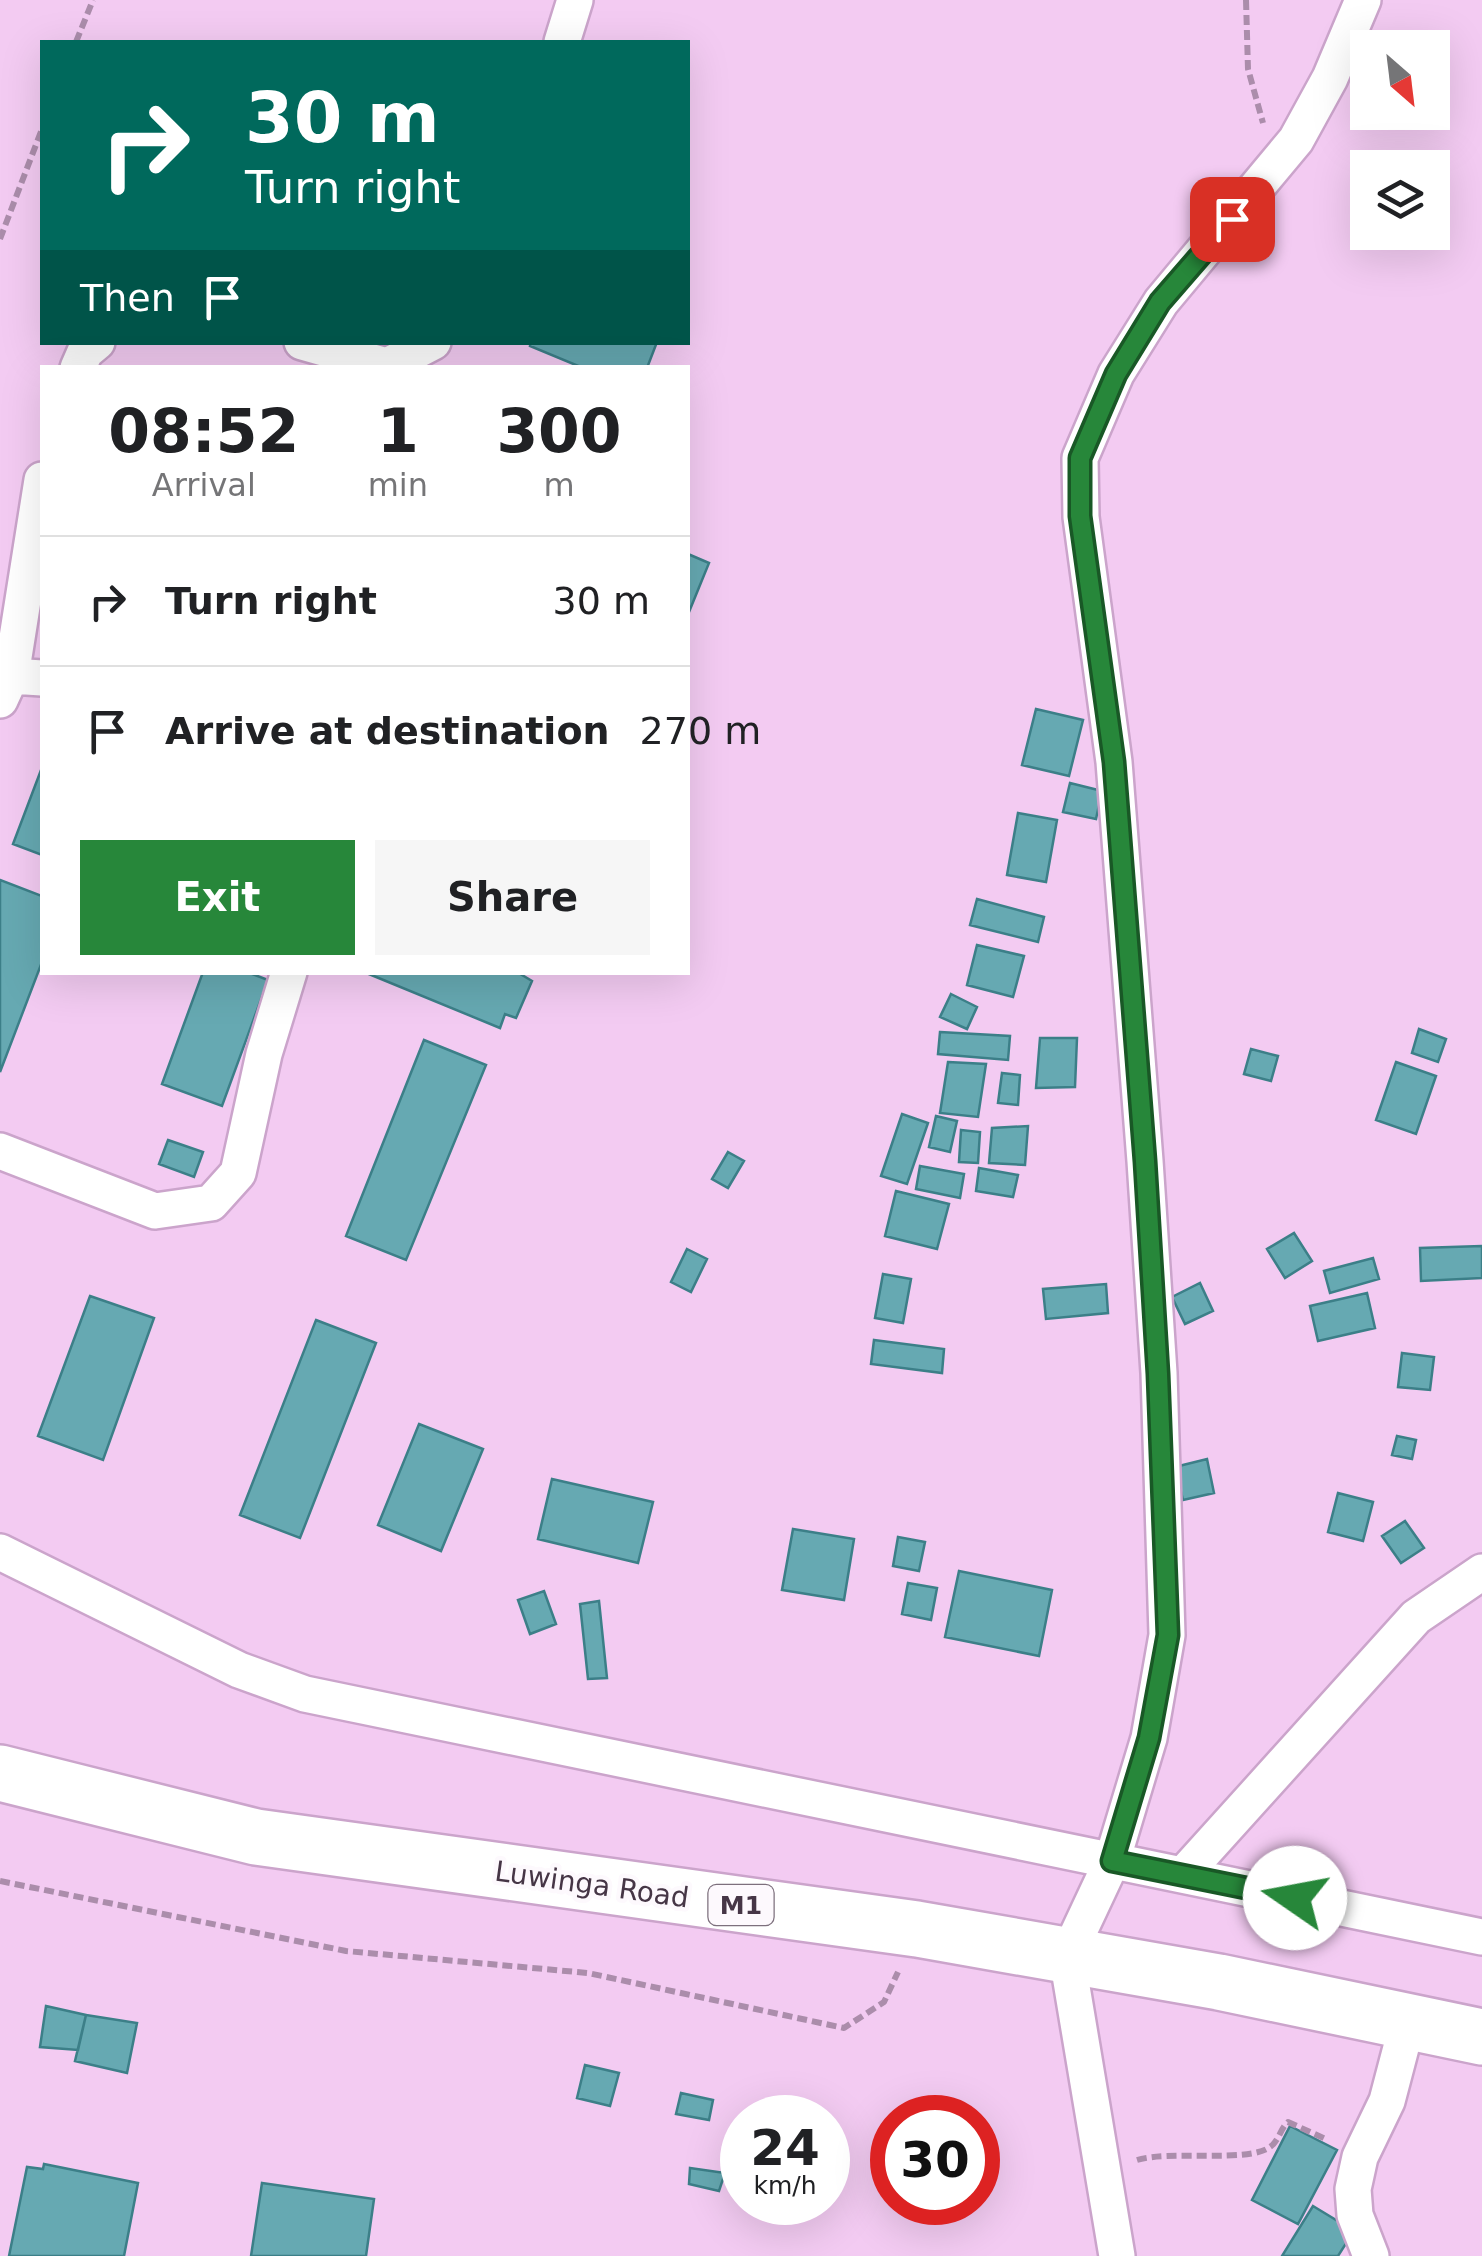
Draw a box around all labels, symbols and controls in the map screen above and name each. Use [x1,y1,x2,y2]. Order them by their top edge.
north arrow [1350,30,1450,130]
map controls [1350,30,1450,250]
text: 30 m [245,77,440,159]
icon: right [80,80,210,210]
button: layers [1350,150,1450,250]
text: Turn right [245,161,460,214]
pin [1190,177,1275,262]
icon: arrive [1205,192,1260,247]
icon: arrive [195,270,250,325]
text: Then [80,276,175,320]
text: 08:52 [108,396,299,466]
text: 1 [377,396,419,466]
text: 300 [496,396,622,466]
text: Arrival [152,466,256,504]
text: min [368,466,428,504]
text: m [543,466,575,504]
icon: right [80,574,135,629]
text: Turn right [165,579,377,623]
text: 30 m [553,579,650,623]
icon: arrive [80,704,135,759]
text: Arrive at destination [165,709,610,753]
text: 270 m [640,709,761,753]
button: Exit [80,840,355,955]
button: Share [375,840,650,955]
position arrow [1243,1846,1347,1950]
street label: Luwinga Road [493,1855,691,1914]
road number: M1 [708,1885,774,1925]
speed limit sign: 30 [870,2095,1000,2225]
text: 24 [750,2119,820,2177]
text: km/h [753,2171,817,2200]

